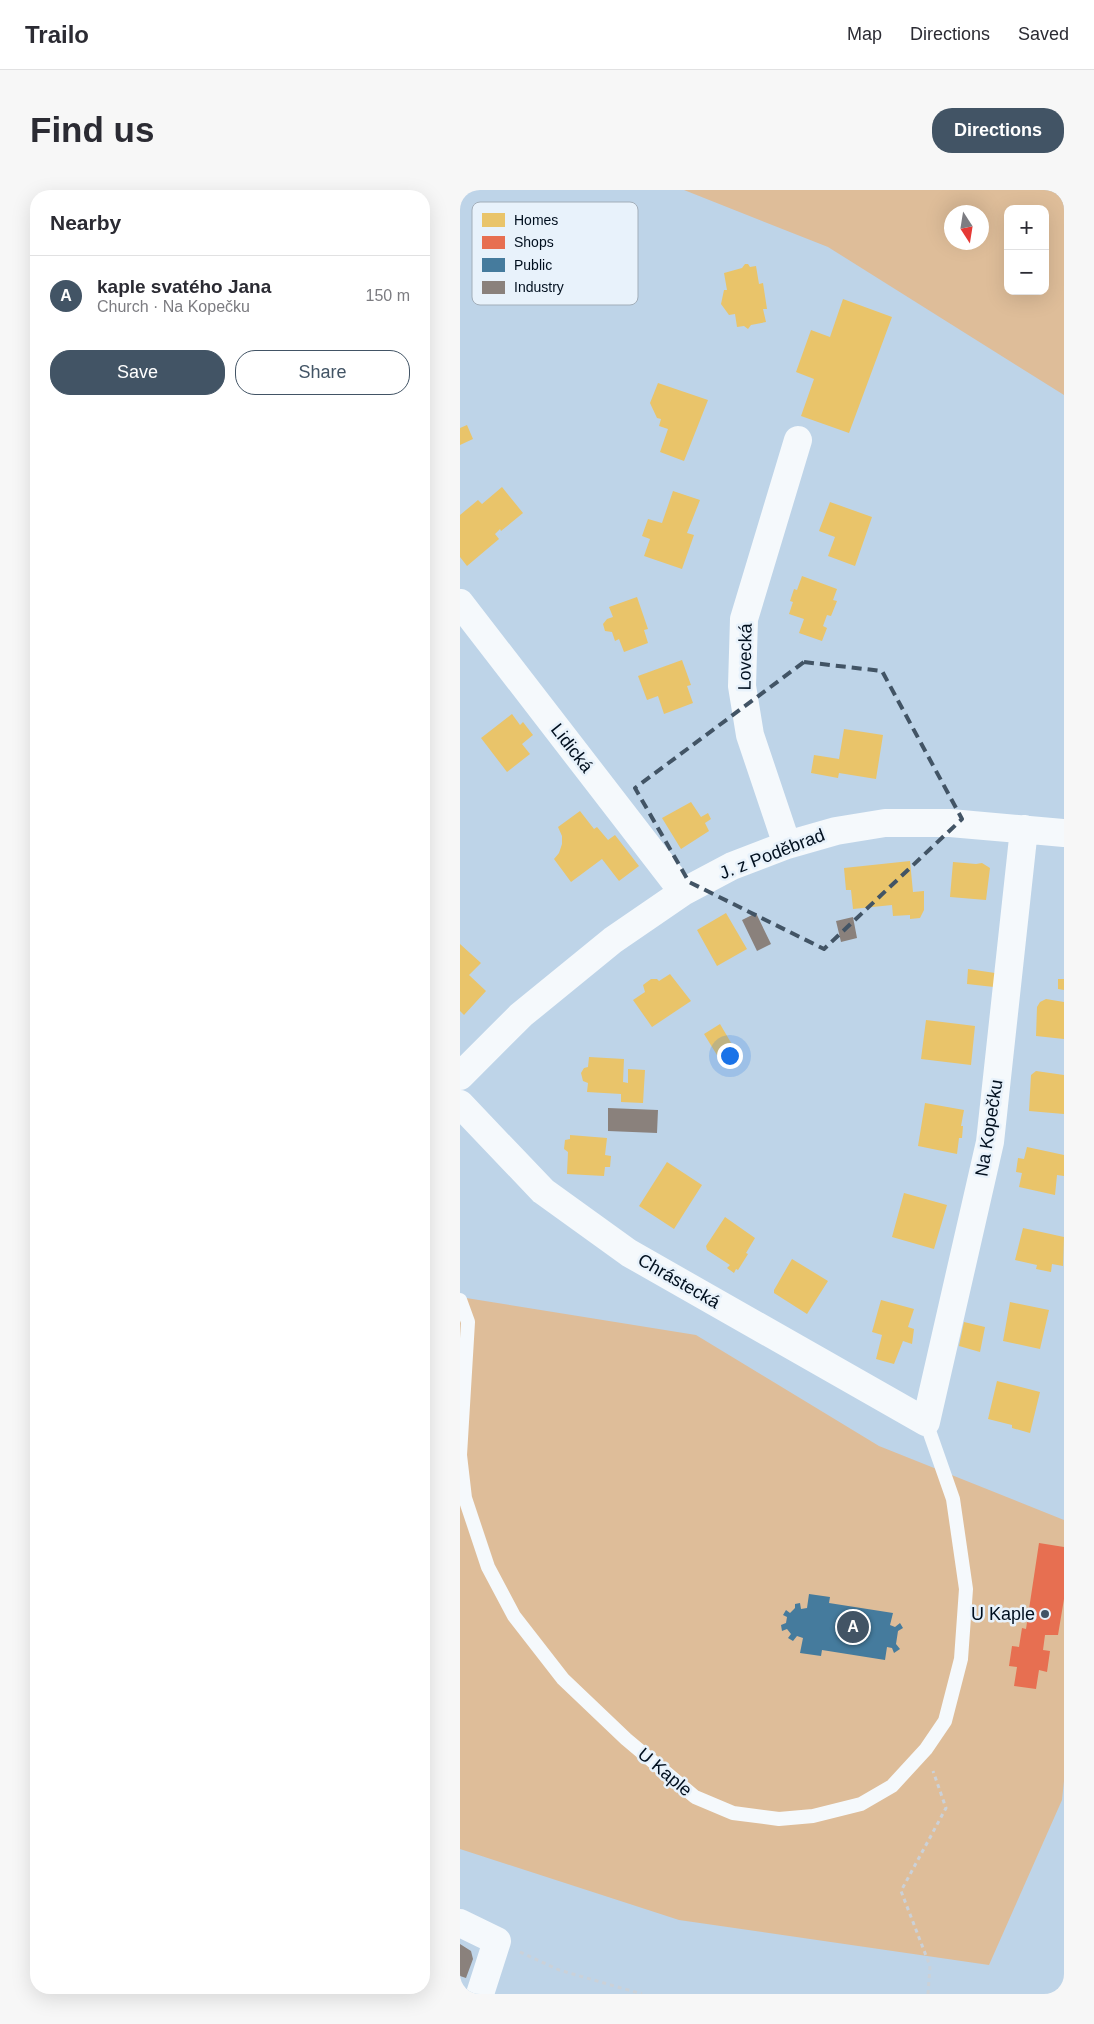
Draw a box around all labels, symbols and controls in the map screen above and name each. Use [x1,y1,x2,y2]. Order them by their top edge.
text: Trailo [25,21,89,48]
text: Map [847,24,882,44]
text: Directions [910,24,990,44]
text: Saved [1018,24,1069,44]
button: Directions [932,108,1064,153]
text: Find us [30,110,154,149]
legend [472,202,638,305]
north arrow [944,205,989,250]
map controls [1004,205,1049,295]
button: + [1004,205,1049,250]
text: Nearby [50,211,121,234]
text: Homes [514,212,558,228]
text: Shops [514,234,554,250]
button: − [1004,250,1049,295]
text: Public [514,257,552,273]
text: kaple svatého Jana [97,276,271,297]
text: Industry [514,279,564,295]
text: A [60,287,72,304]
text: 150 m [366,287,410,304]
text: Church · Na Kopečku [97,298,250,315]
button: Save [50,350,225,395]
button: Share [235,350,410,395]
street label: Lovecká [734,622,756,691]
street label: Lidická [547,720,598,777]
street label: J. z Poděbrad [717,825,827,883]
your location [717,1043,743,1069]
street label: Na Kopečku [971,1078,1007,1178]
street label: Chrástecká [635,1250,724,1313]
place label: U Kaple [971,1604,1035,1624]
pin: A [837,1608,869,1646]
marker: U Kaple [1039,1608,1051,1620]
street label: U Kaple [634,1744,696,1800]

